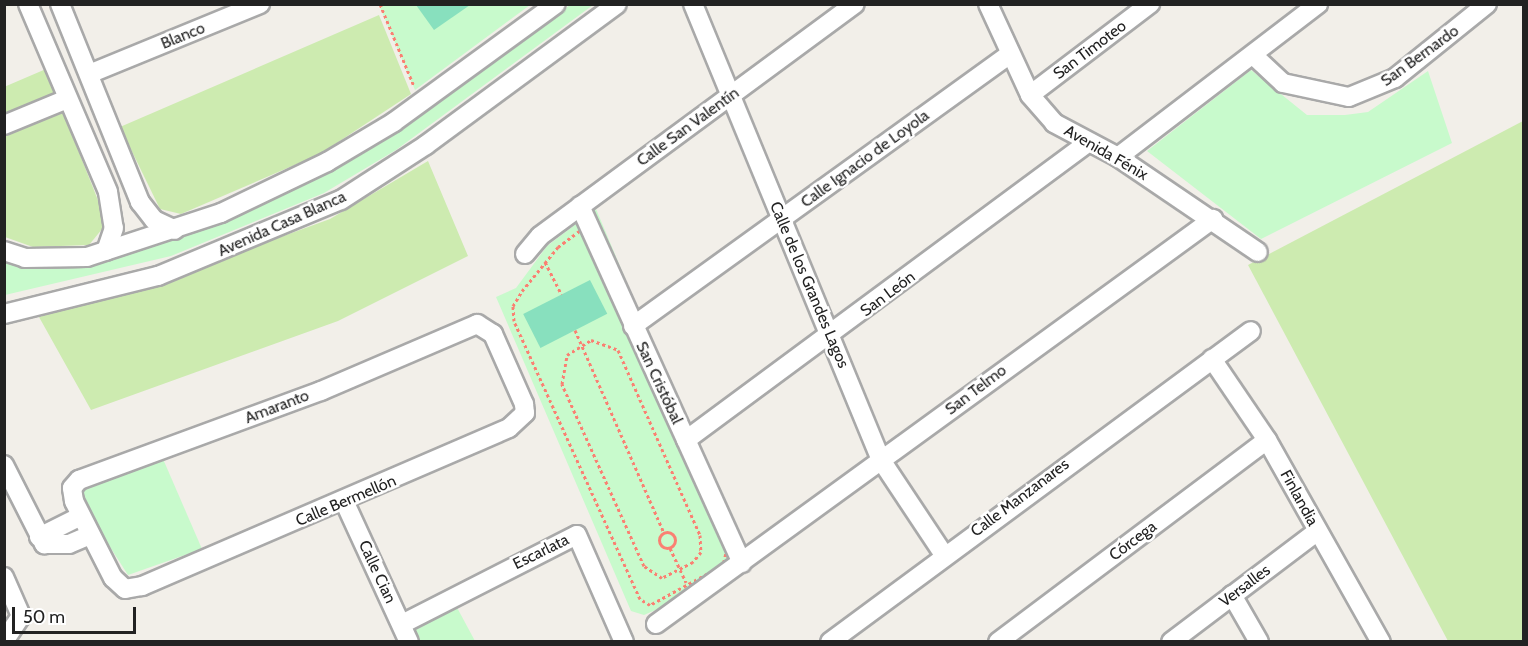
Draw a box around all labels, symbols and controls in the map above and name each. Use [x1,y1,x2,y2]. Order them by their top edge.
street label: San Timoteo [1050,16,1130,84]
street label: Blanco [158,19,208,53]
street label: San Bernardo [1377,21,1463,91]
street label: Calle San Valentín [633,83,743,171]
street label: Calle Ignacio de Loyola [797,106,933,212]
street label: Avenida Fénix [1061,121,1151,185]
street label: Avenida Casa Blanca [215,187,349,261]
street label: Calle de los Grandes Lagos [765,199,853,371]
street label: San León [857,267,919,321]
street label: San Cristóbal [632,339,686,427]
street label: San Telmo [942,361,1010,419]
street label: Amaranto [242,386,312,428]
street label: Calle Manzanares [967,455,1073,541]
street label: Finlandia [1276,467,1322,529]
street label: Calle Bermellón [293,471,399,531]
street label: Córcega [1106,517,1160,565]
street label: Escarlata [510,530,572,574]
street label: Calle Cian [354,538,400,606]
street label: Versalles [1216,561,1274,611]
scale bar [15,595,140,633]
text: 50 m [23,606,65,628]

